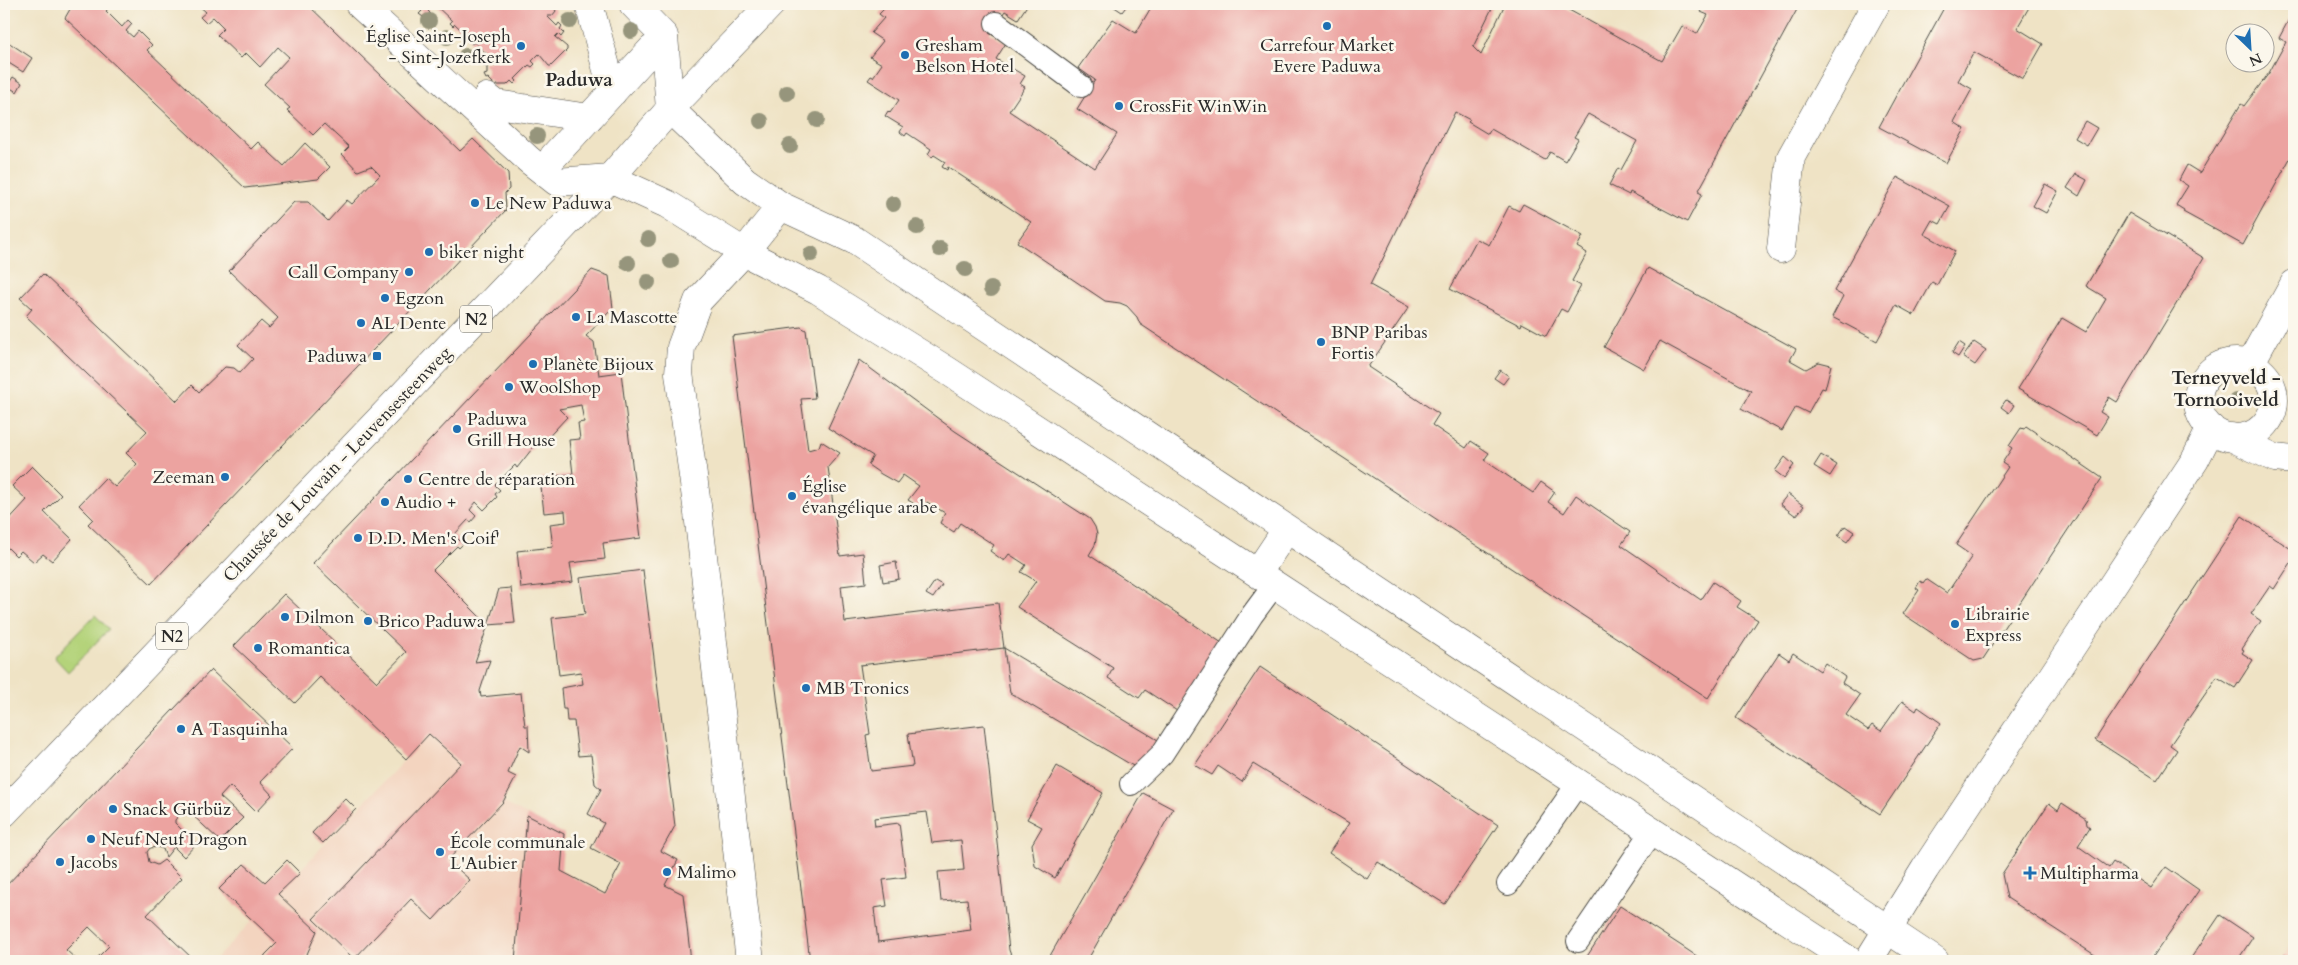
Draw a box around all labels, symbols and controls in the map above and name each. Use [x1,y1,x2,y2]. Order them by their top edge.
marker: Carrefour Market Evere Paduwa [1321,20,1333,32]
north arrow [2226,22,2276,72]
place label: Église Saint-Joseph - Sint-Jozefkerk [366,24,511,70]
place label: Gresham Belson Hotel [915,33,1014,79]
place label: Carrefour Market Evere Paduwa [1260,33,1394,79]
marker: Église Saint-Joseph - Sint-Jozefkerk [515,40,527,52]
text: N [2246,48,2265,71]
marker: Gresham Belson Hotel [899,49,911,61]
district label: Paduwa [545,67,613,93]
place label: CrossFit WinWin [1129,94,1268,119]
marker: CrossFit WinWin [1113,100,1125,112]
place label: Le New Paduwa [485,191,612,216]
marker: Le New Paduwa [469,197,481,209]
place label: biker night [439,240,524,265]
marker: biker night [423,246,435,258]
place label: Call Company [288,260,399,285]
marker: Call Company [403,266,415,278]
place label: Egzon [395,286,445,311]
marker: Egzon [379,292,391,304]
place label: La Mascotte [586,305,678,330]
road number: N2 [460,306,492,332]
place label: AL Dente [371,311,446,336]
marker: La Mascotte [570,311,582,323]
marker: AL Dente [355,317,367,329]
place label: BNP Paribas Fortis [1331,320,1428,366]
marker: BNP Paribas Fortis [1315,336,1327,348]
street label: Chaussée de Louvain - Leuvensesteenweg [218,340,458,588]
place label: Paduwa [307,344,367,369]
marker: Paduwa [371,350,383,362]
place label: Planète Bijoux [543,352,654,377]
marker: Planète Bijoux [527,358,539,370]
district label: Terneyveld - Tornooiveld [2171,365,2281,413]
place label: WoolShop [518,375,601,400]
marker: WoolShop [503,381,515,393]
place label: Paduwa Grill House [467,407,556,453]
marker: Paduwa Grill House [451,423,463,435]
place label: Zeeman [153,465,216,490]
place label: Centre de réparation [418,467,576,492]
marker: Zeeman [219,471,231,483]
marker: Centre de réparation [402,473,414,485]
place label: Église évangélique arabe [802,474,938,520]
place label: Audio + [395,490,456,515]
marker: Église évangélique arabe [786,490,798,502]
marker: Audio + [379,496,391,508]
place label: D.D. Men's Coif' [368,526,500,551]
marker: D.D. Men's Coif' [352,532,364,544]
place label: Librairie Express [1965,602,2030,648]
place label: Dilmon [295,605,355,630]
place label: Brico Paduwa [378,609,485,634]
marker: Dilmon [279,611,291,623]
marker: Brico Paduwa [362,615,374,627]
marker: Librairie Express [1949,618,1961,630]
road number: N2 [156,622,188,650]
place label: Romantica [268,636,350,661]
marker: Romantica [252,642,264,654]
place label: MB Tronics [816,676,909,701]
marker: MB Tronics [800,682,812,694]
place label: A Tasquinha [191,717,288,742]
marker: A Tasquinha [175,723,187,735]
place label: Snack Gürbüz [123,797,231,822]
marker: Snack Gürbüz [107,803,119,815]
place label: Neuf Neuf Dragon [101,827,248,852]
place label: École communale L'Aubier [450,830,586,876]
marker: Neuf Neuf Dragon [85,833,97,845]
marker: École communale L'Aubier [434,846,446,858]
place label: Jacobs [67,850,118,875]
marker: Jacobs [54,856,66,868]
place label: Malimo [677,860,737,885]
place label: Multipharma [2040,861,2139,886]
marker: Malimo [661,866,673,878]
marker: Multipharma [2024,867,2036,879]

